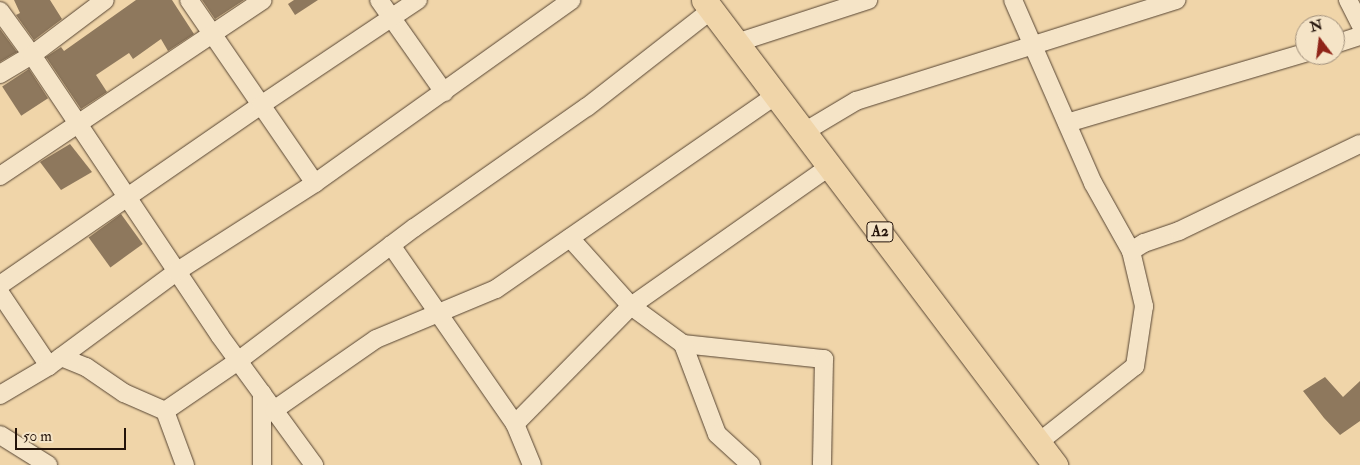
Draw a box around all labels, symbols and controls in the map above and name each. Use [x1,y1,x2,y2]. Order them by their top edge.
north arrow [1295,15,1345,65]
text: N [1308,16,1324,36]
road number: A2 [866,220,894,244]
scale bar [18,418,129,450]
text: 50 m [23,427,52,446]

